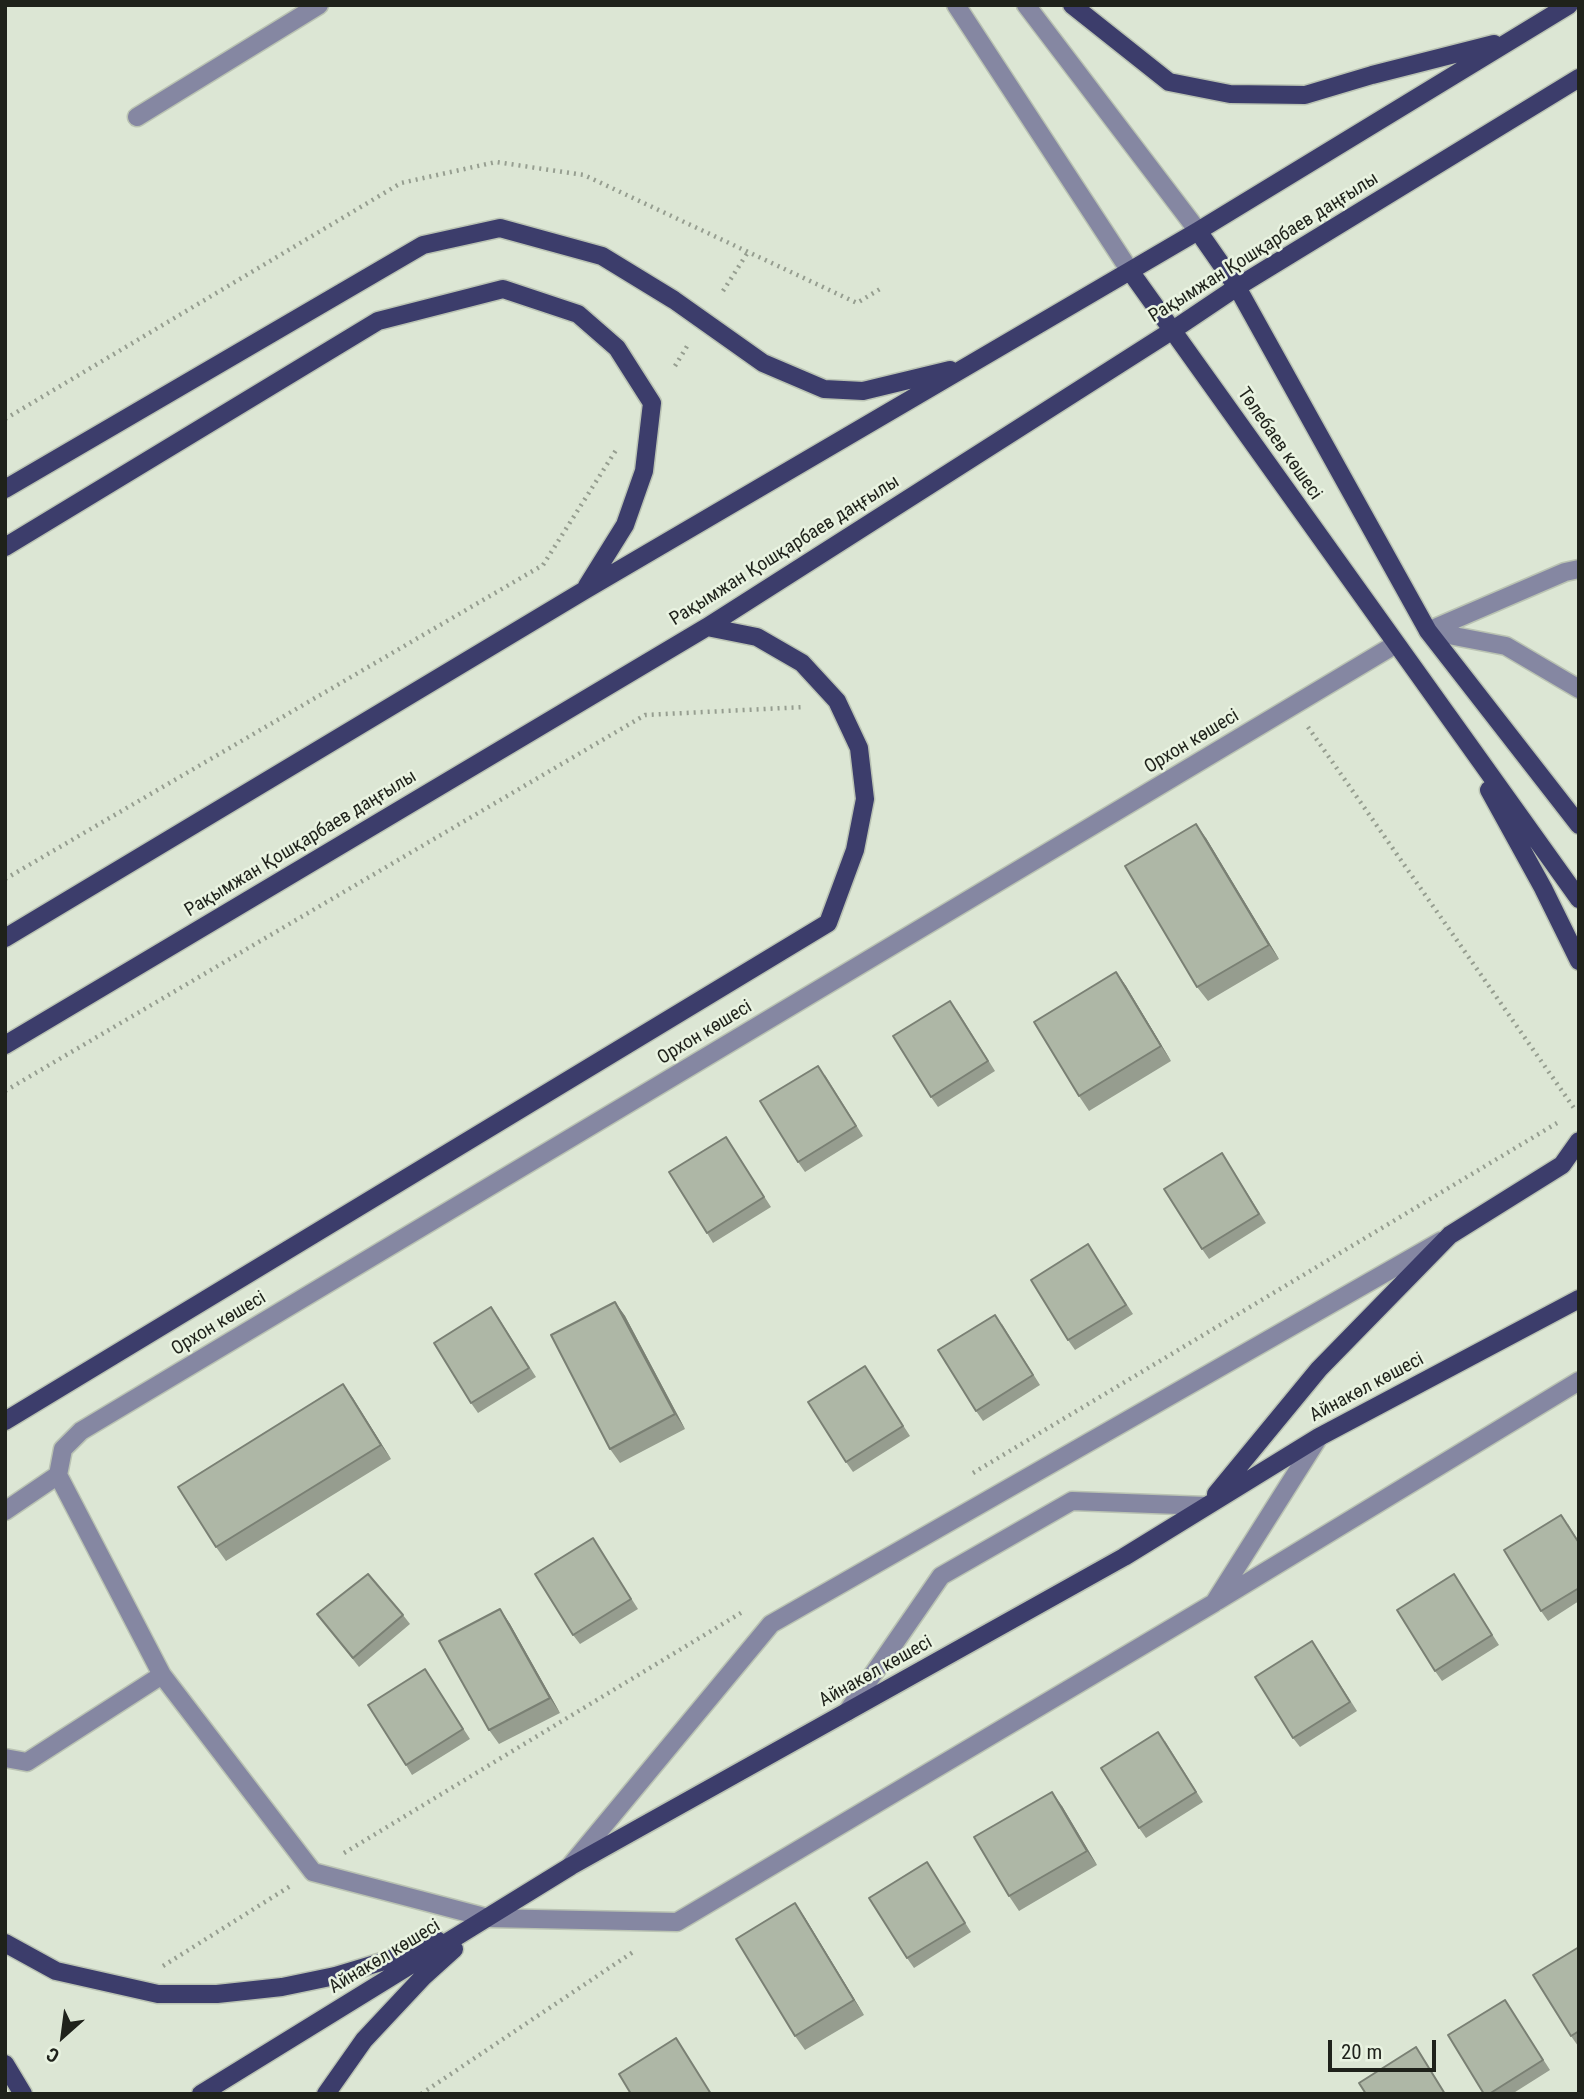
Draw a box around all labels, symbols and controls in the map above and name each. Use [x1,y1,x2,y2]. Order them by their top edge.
street label: Рақымжан Қошқарбаев даңғылы [1145,168,1383,328]
street label: Төлебаев көшесі [1232,383,1326,505]
street label: Рақымжан Қошқарбаев даңғылы [666,471,904,631]
street label: Орхон көшесі [1141,705,1243,779]
street label: Рақымжан Қошқарбаев даңғылы [181,766,421,922]
street label: Орхон көшесі [654,996,756,1070]
street label: Орхон көшесі [168,1287,270,1361]
street label: Айнакөл көшесі [1306,1348,1428,1428]
street label: Айнакөл көшесі [815,1632,937,1712]
street label: Айнакөл көшесі [325,1915,445,1999]
north arrow [28,2001,98,2071]
scale bar [1332,2025,1440,2070]
text: 20 m [1341,2040,1382,2064]
text: С [43,2042,63,2068]

